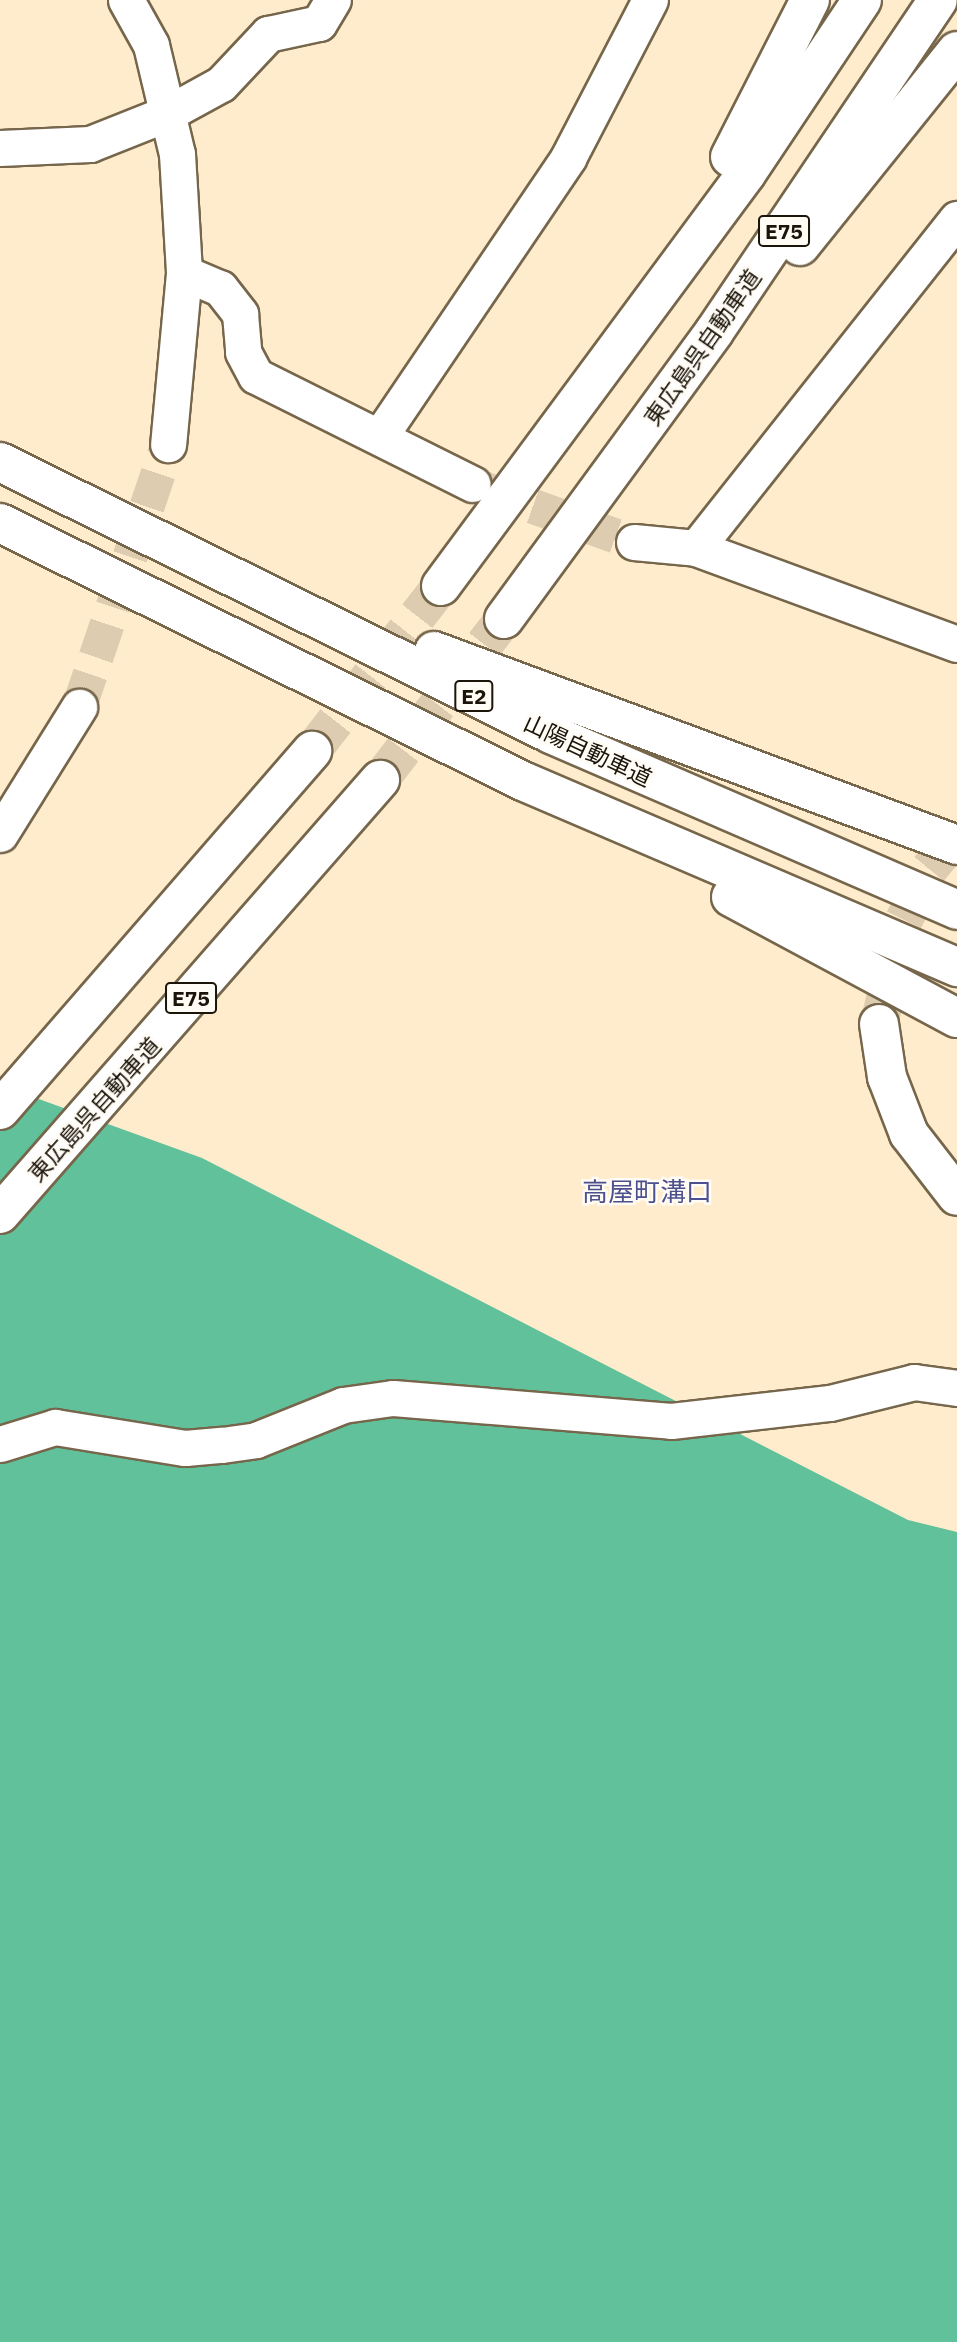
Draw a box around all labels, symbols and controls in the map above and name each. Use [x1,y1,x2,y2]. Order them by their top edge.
road number: E75 [758,214,810,248]
street label: 東広島呉自動車道 [638,264,766,430]
road number: E2 [453,678,495,714]
street label: 山陽自動車道 [520,708,656,792]
road number: E75 [165,981,217,1016]
street label: 東広島呉自動車道 [22,1031,166,1187]
district label: 高屋町溝口 [582,1176,712,1208]

